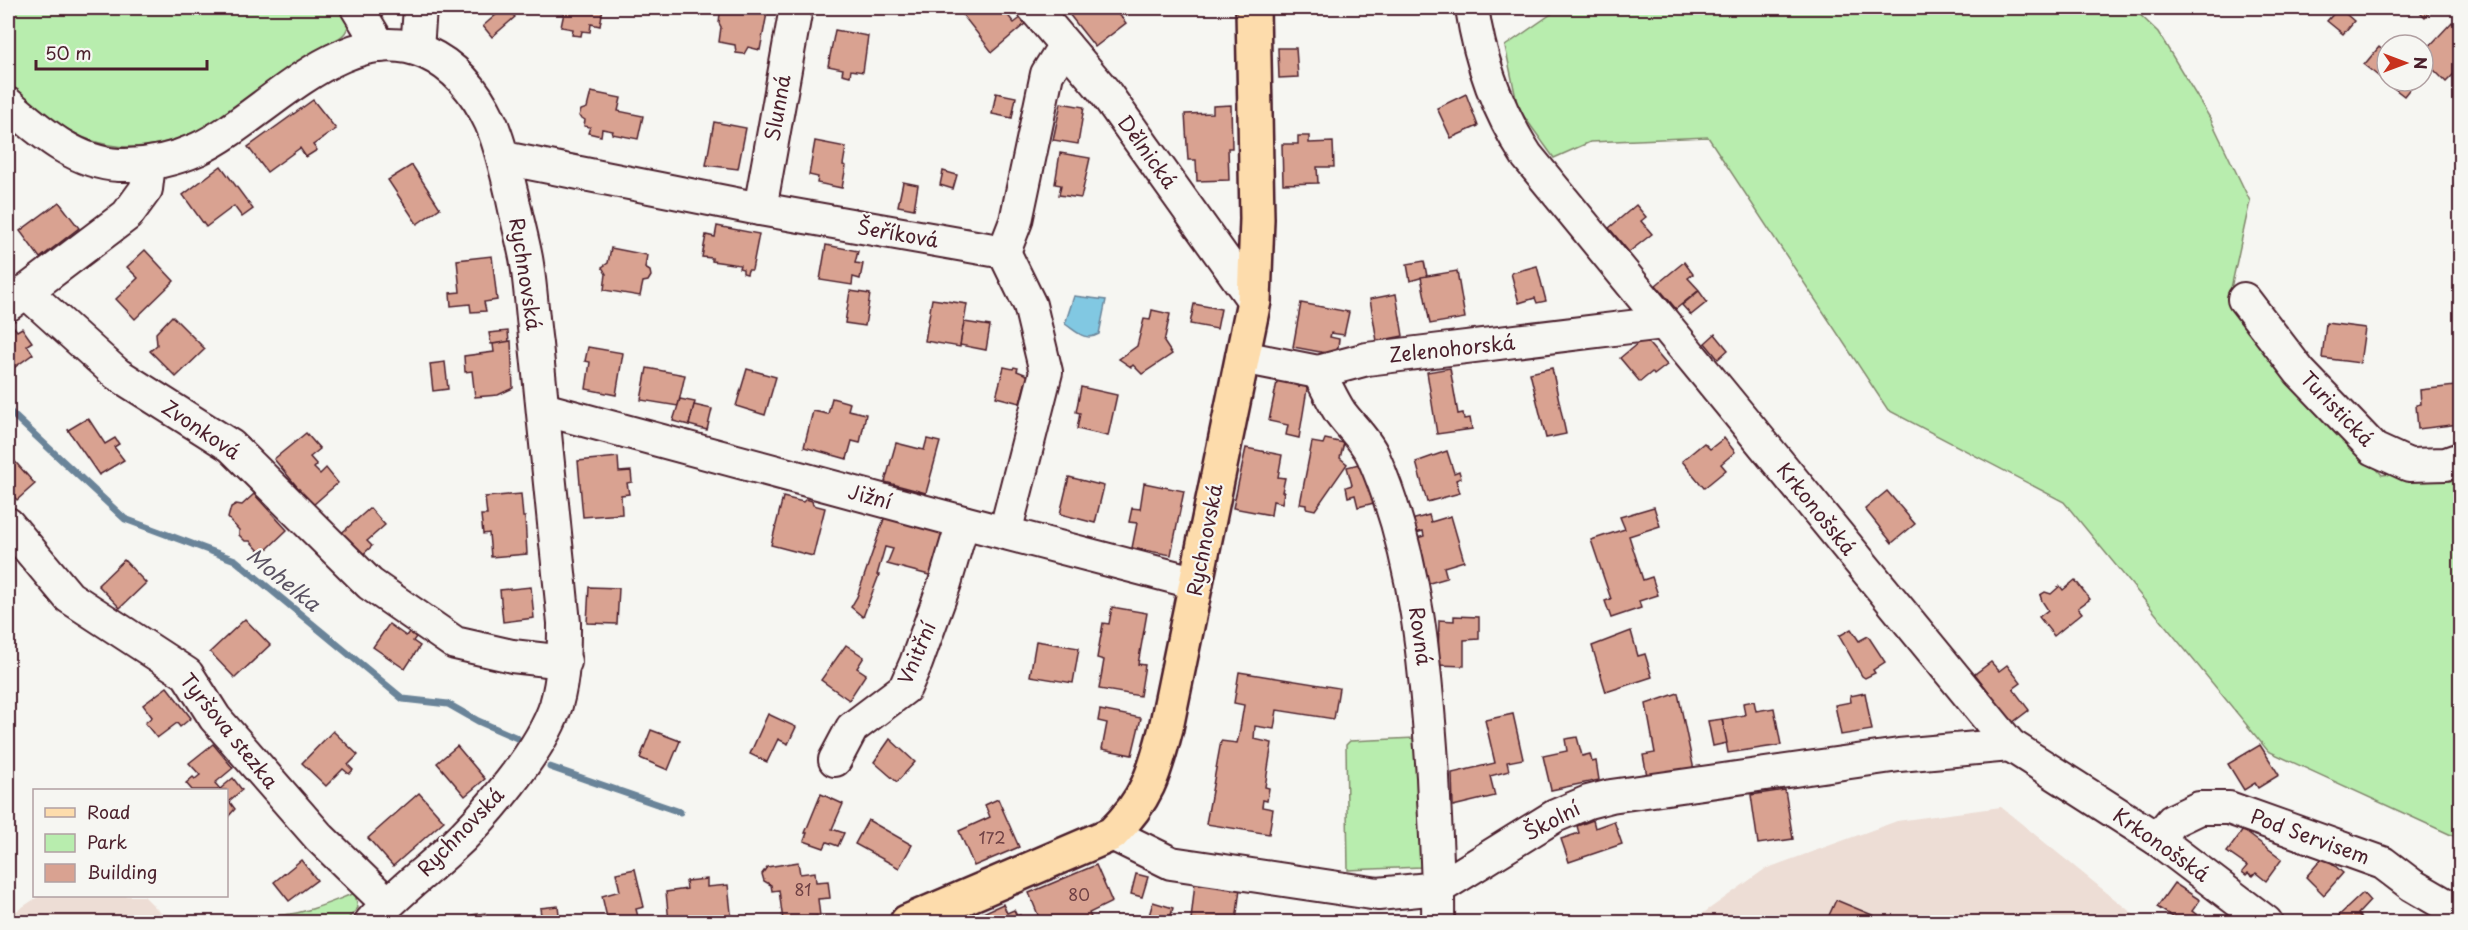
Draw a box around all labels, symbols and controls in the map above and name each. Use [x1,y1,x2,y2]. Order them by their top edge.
scale bar [36,33,207,71]
north arrow [2375,33,2435,93]
text: 50 m [45,39,92,66]
text: N [2409,57,2433,69]
street label: Slunná [756,72,798,143]
street label: Dělnická [1111,108,1185,195]
street label: Šeříková [855,211,942,255]
street label: Rychnovská [502,215,550,333]
street label: Zelenohorská [1387,326,1517,370]
street label: Turistická [2294,364,2382,453]
street label: Zvonková [156,392,247,467]
street label: Krkonošská [1770,455,1864,562]
street label: Jižní [845,476,895,516]
street label: Rychnovská [1178,481,1230,598]
water label: Mohelka [240,539,329,619]
street label: Rovná [1402,605,1440,668]
street label: Vnitřní [889,616,943,689]
street label: Tyršova stezka [174,666,286,795]
street label: Rychnovská [410,780,511,883]
legend [33,789,228,897]
street label: Školní [1518,793,1585,847]
text: Road [87,798,131,825]
street label: Krkonošská [2107,800,2216,889]
street label: Pod Servisem [2246,801,2374,872]
house number: 172 [978,825,1006,849]
text: Park [87,828,127,855]
text: Building [87,858,157,885]
house number: 81 [794,877,812,901]
house number: 80 [1068,882,1090,906]

